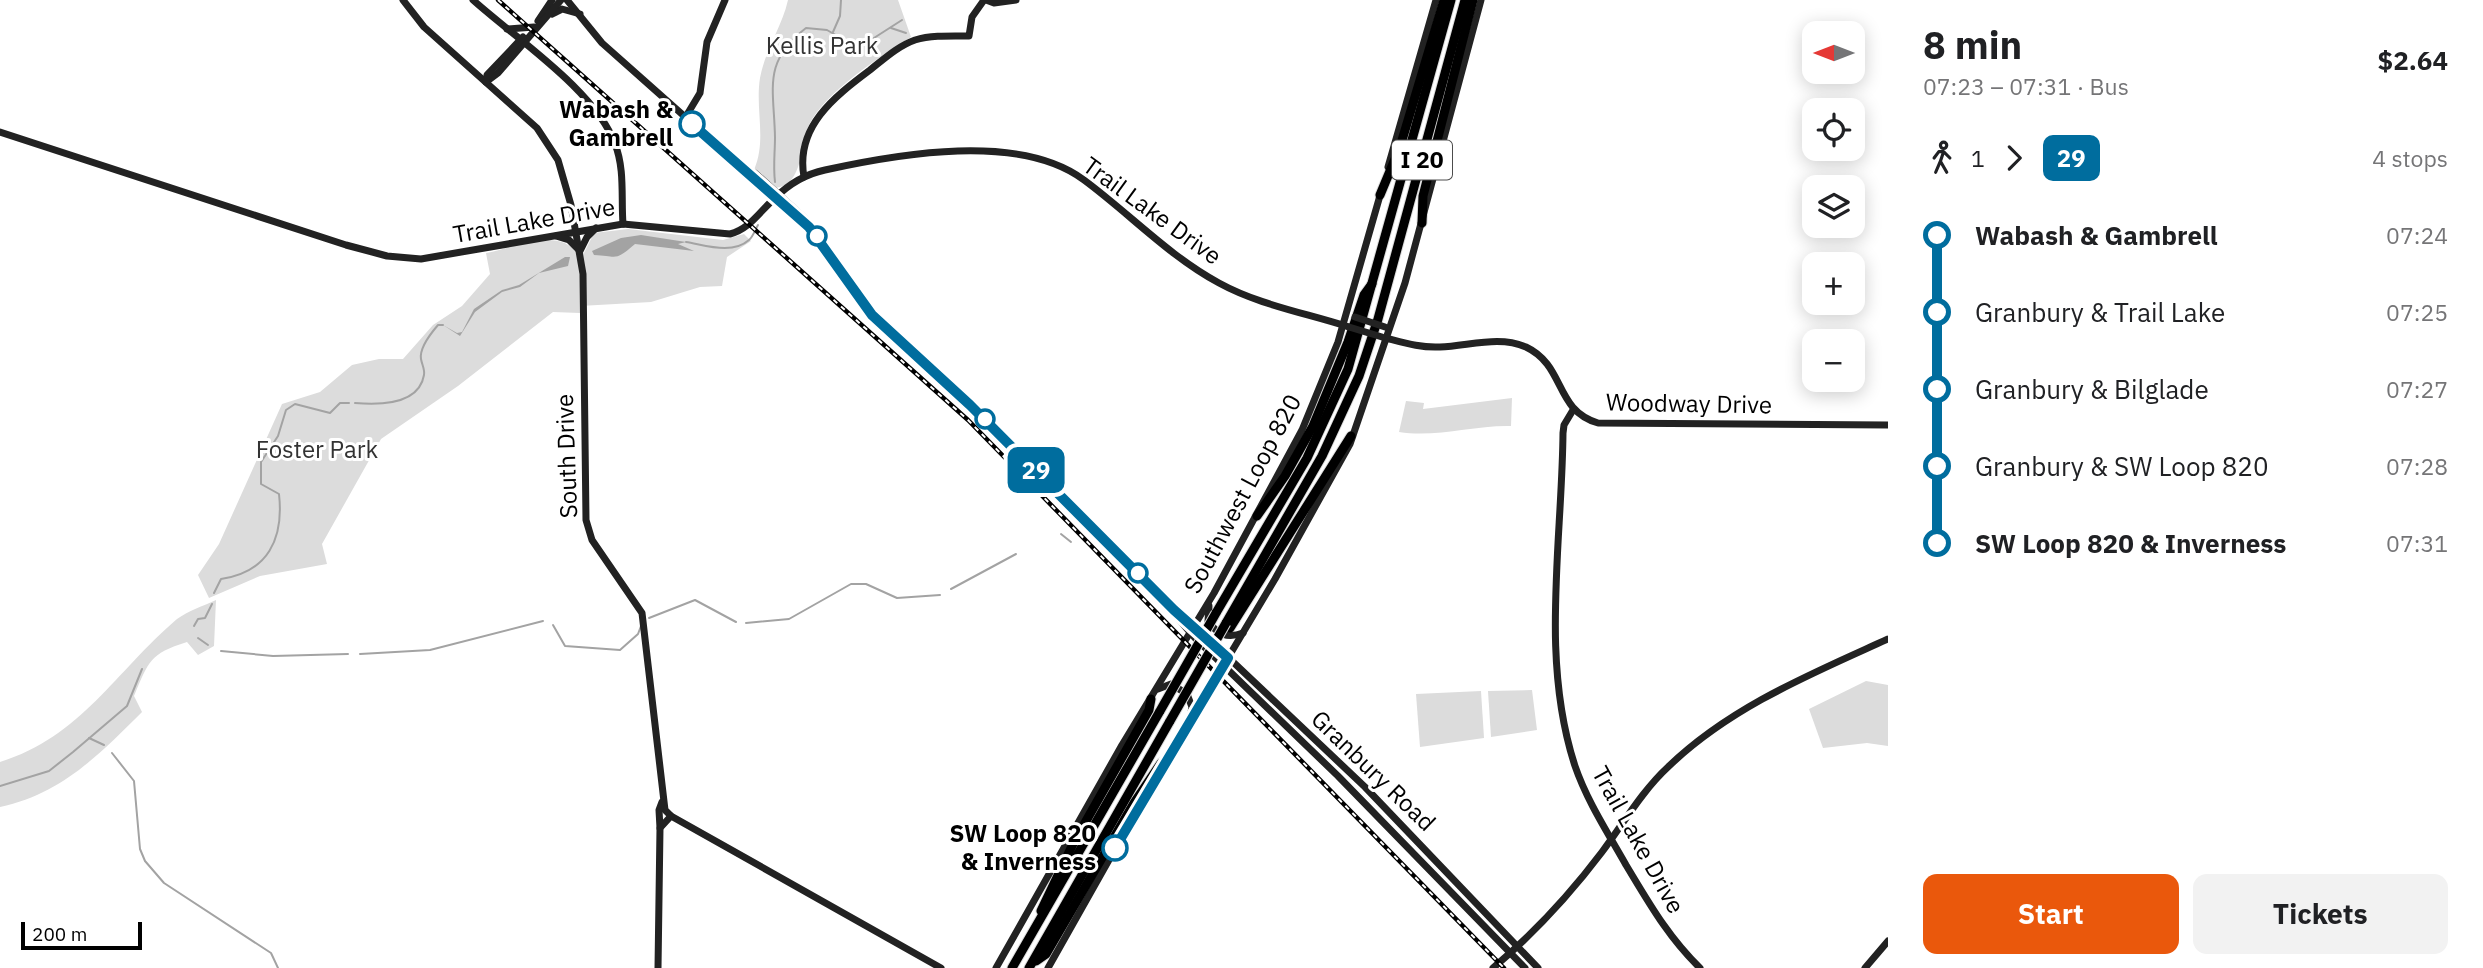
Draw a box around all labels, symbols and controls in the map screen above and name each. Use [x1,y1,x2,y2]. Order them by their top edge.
text: 8 min [1923,20,2022,69]
north arrow [1802,21,1866,84]
map controls [1802,21,1865,392]
park label: Kellis Park [766,29,879,61]
text: $2.64 [2378,43,2448,77]
text: 07:23 – 07:31 · Bus [1923,71,2129,101]
place label: Wabash & Gambrell [559,93,674,153]
button: locate [1802,98,1865,161]
marker: Wabash & Gambrell [679,111,705,137]
icon: walk [1923,139,1961,177]
icon: forward [1995,139,2033,177]
road number: I 20 [1392,140,1452,180]
text: 29 [2057,142,2086,174]
text: 1 [1971,143,1985,173]
text: 4 stops [2372,143,2448,173]
street label: Trail Lake Drive [1077,149,1228,271]
button: layers [1802,175,1865,238]
street label: Trail Lake Drive [450,190,617,250]
text: Wabash & Gambrell [1975,218,2218,252]
text: 07:24 [2386,220,2448,250]
unlabelled marker [807,226,827,246]
button: + [1802,252,1865,315]
text: Granbury & Trail Lake [1975,295,2225,329]
text: 07:25 [2386,297,2448,327]
button: − [1802,329,1865,392]
text: Granbury & Bilglade [1975,372,2209,406]
text: 07:27 [2386,374,2448,404]
street label: Woodway Drive [1606,386,1772,420]
street label: Southwest Loop 820 [1176,388,1308,599]
street label: South Drive [548,393,584,519]
unlabelled marker [975,409,995,429]
park label: Foster Park [256,433,379,465]
line badge: 29 [1004,447,1068,493]
text: Granbury & SW Loop 820 [1975,449,2269,483]
text: 07:28 [2386,451,2448,481]
text: 29 [1022,454,1050,486]
text: SW Loop 820 & Inverness [1975,526,2286,560]
text: 07:31 [2386,528,2448,558]
unlabelled marker [1128,563,1148,583]
street label: Granbury Road [1305,703,1443,838]
street label: Trail Lake Drive [1585,760,1693,919]
place label: SW Loop 820 & Inverness [949,817,1096,877]
marker: SW Loop 820 & Inverness [1102,835,1128,861]
button: Start [1923,874,2179,954]
button: Tickets [2193,874,2448,954]
scale bar [21,919,142,951]
text: 200 m [32,922,87,946]

